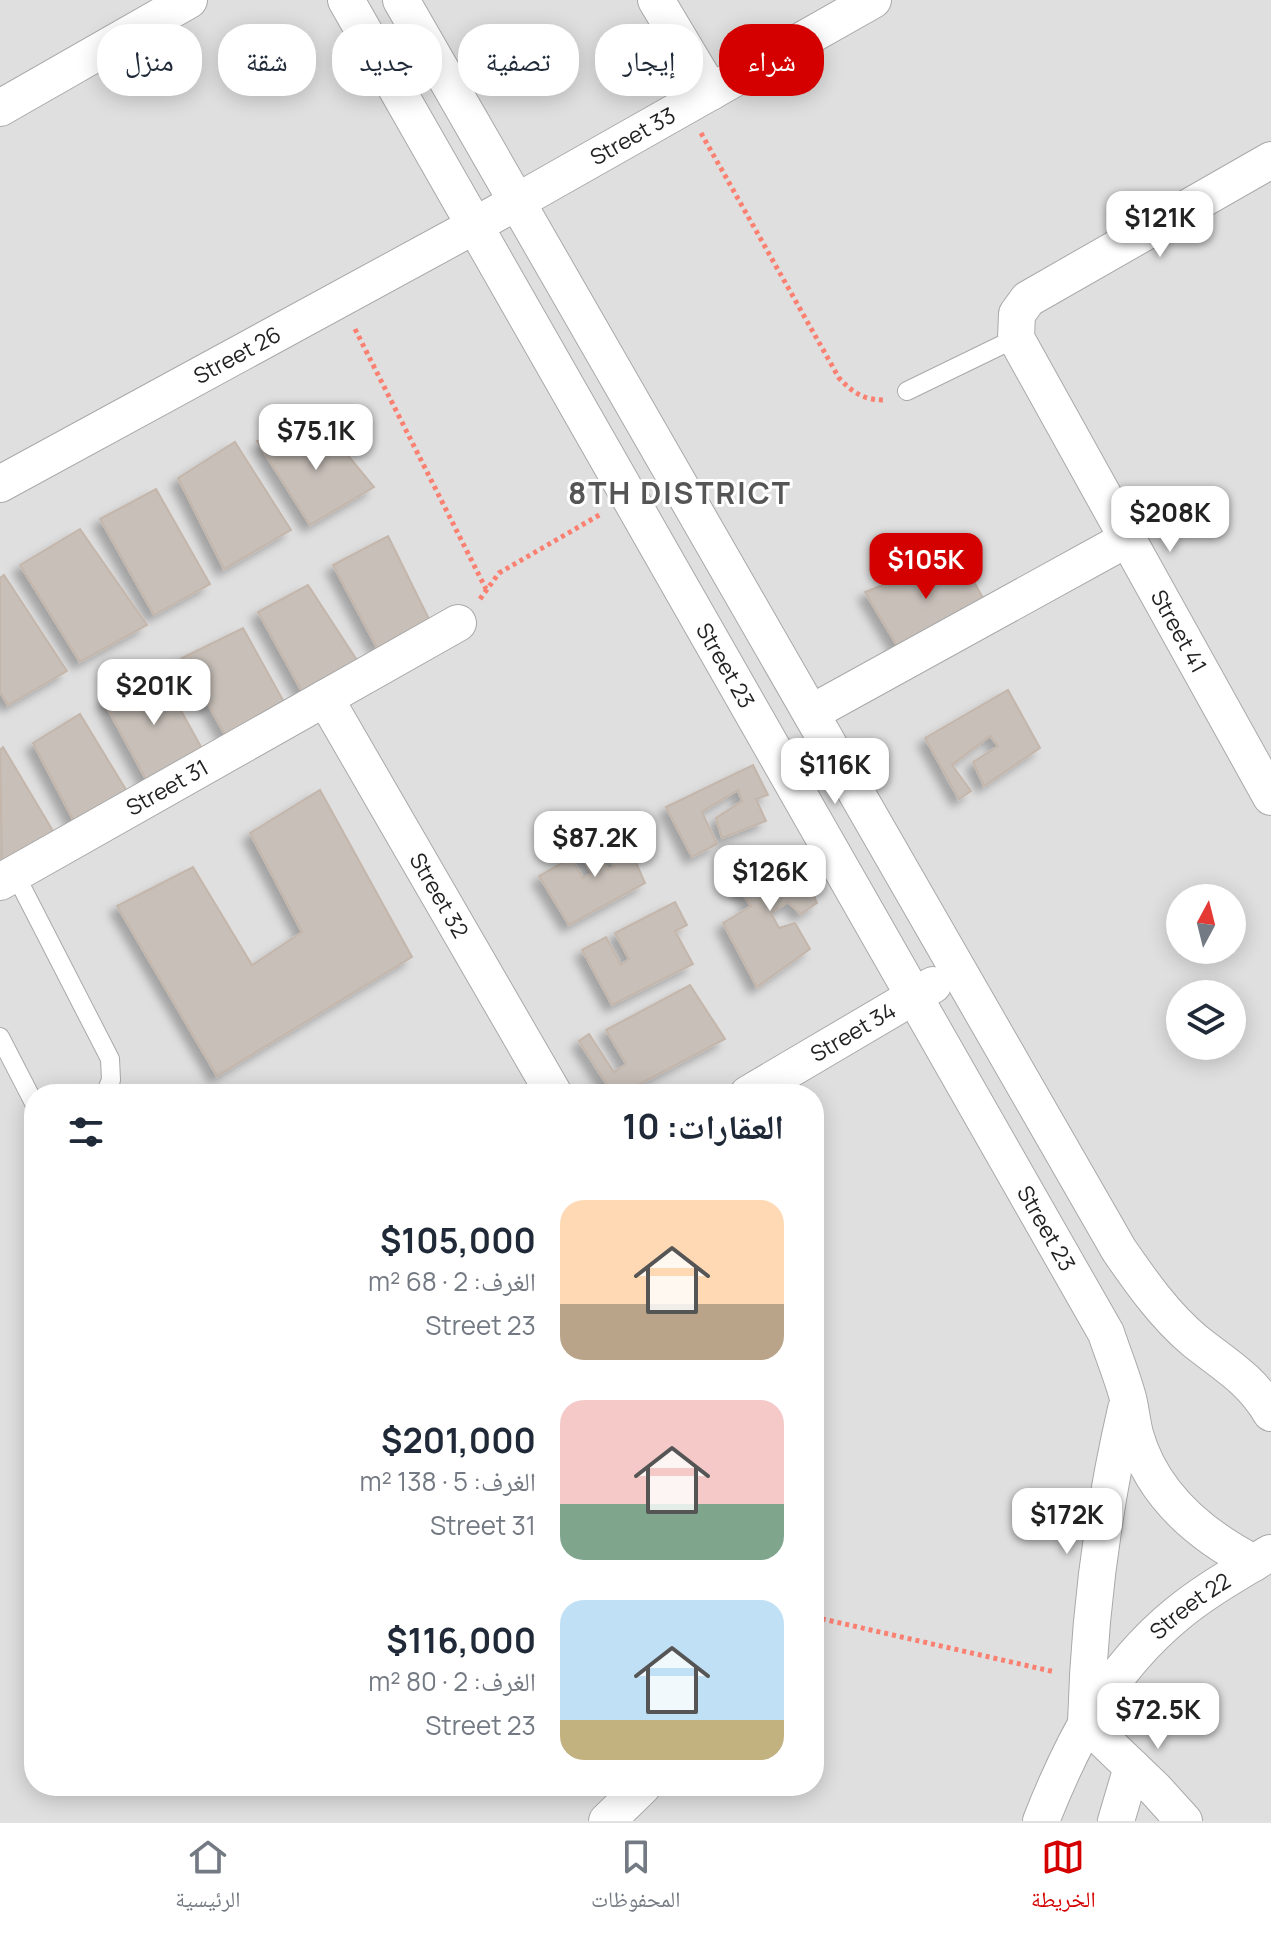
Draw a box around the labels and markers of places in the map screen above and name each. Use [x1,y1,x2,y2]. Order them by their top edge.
pin: $121K [1104,191,1216,259]
pin: $75.1K [251,404,381,472]
pin: $208K [1114,486,1226,554]
pin: $105K [870,533,982,601]
pin: $201K [98,659,210,727]
pin: $116K [779,738,891,806]
pin: $87.2K [530,811,660,879]
pin: $126K [714,845,826,913]
pin: $172K [1011,1488,1123,1556]
pin: $72.5K [1093,1683,1223,1751]

